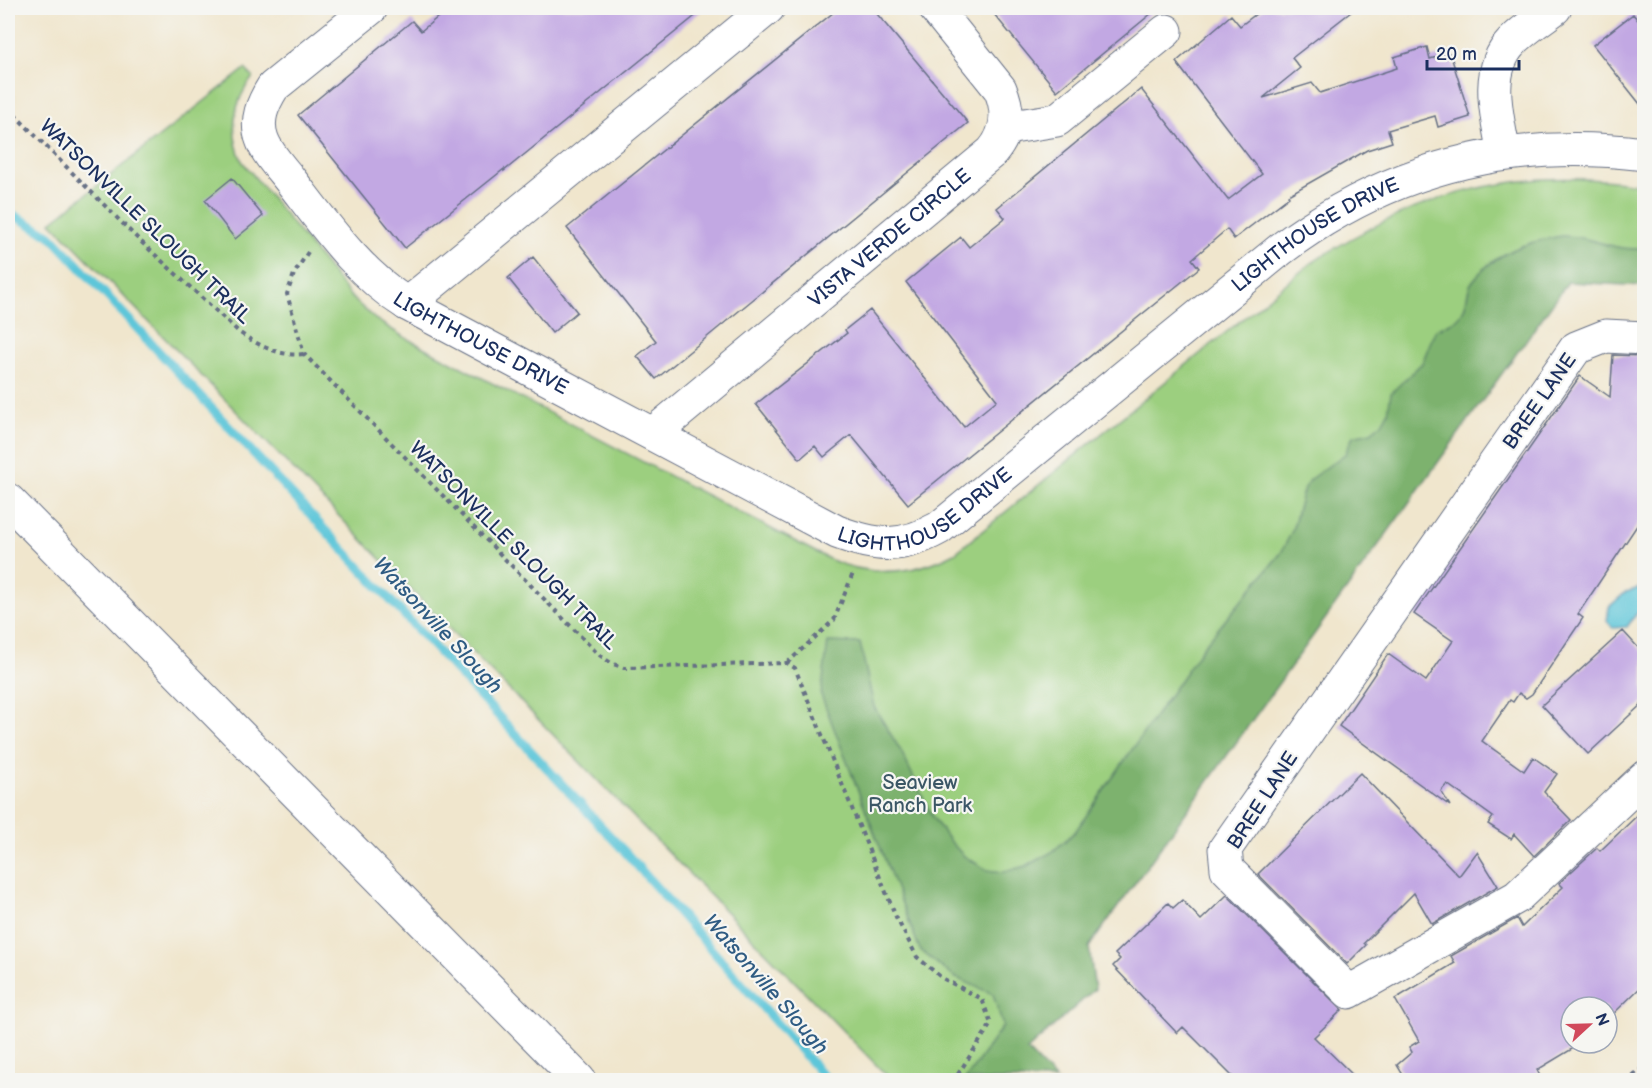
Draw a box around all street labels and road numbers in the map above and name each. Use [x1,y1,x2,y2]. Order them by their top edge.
street label: WATSONVILLE SLOUGH TRAIL [35,114,256,330]
street label: VISTA VERDE CIRCLE [804,164,976,313]
street label: LIGHTHOUSE DRIVE [1227,173,1403,297]
street label: LIGHTHOUSE DRIVE [388,287,572,400]
street label: BREE LANE [1498,349,1582,454]
street label: WATSONVILLE SLOUGH TRAIL [404,437,623,655]
street label: LIGHTHOUSE DRIVE [834,463,1017,557]
street label: BREE LANE [1222,747,1303,854]

